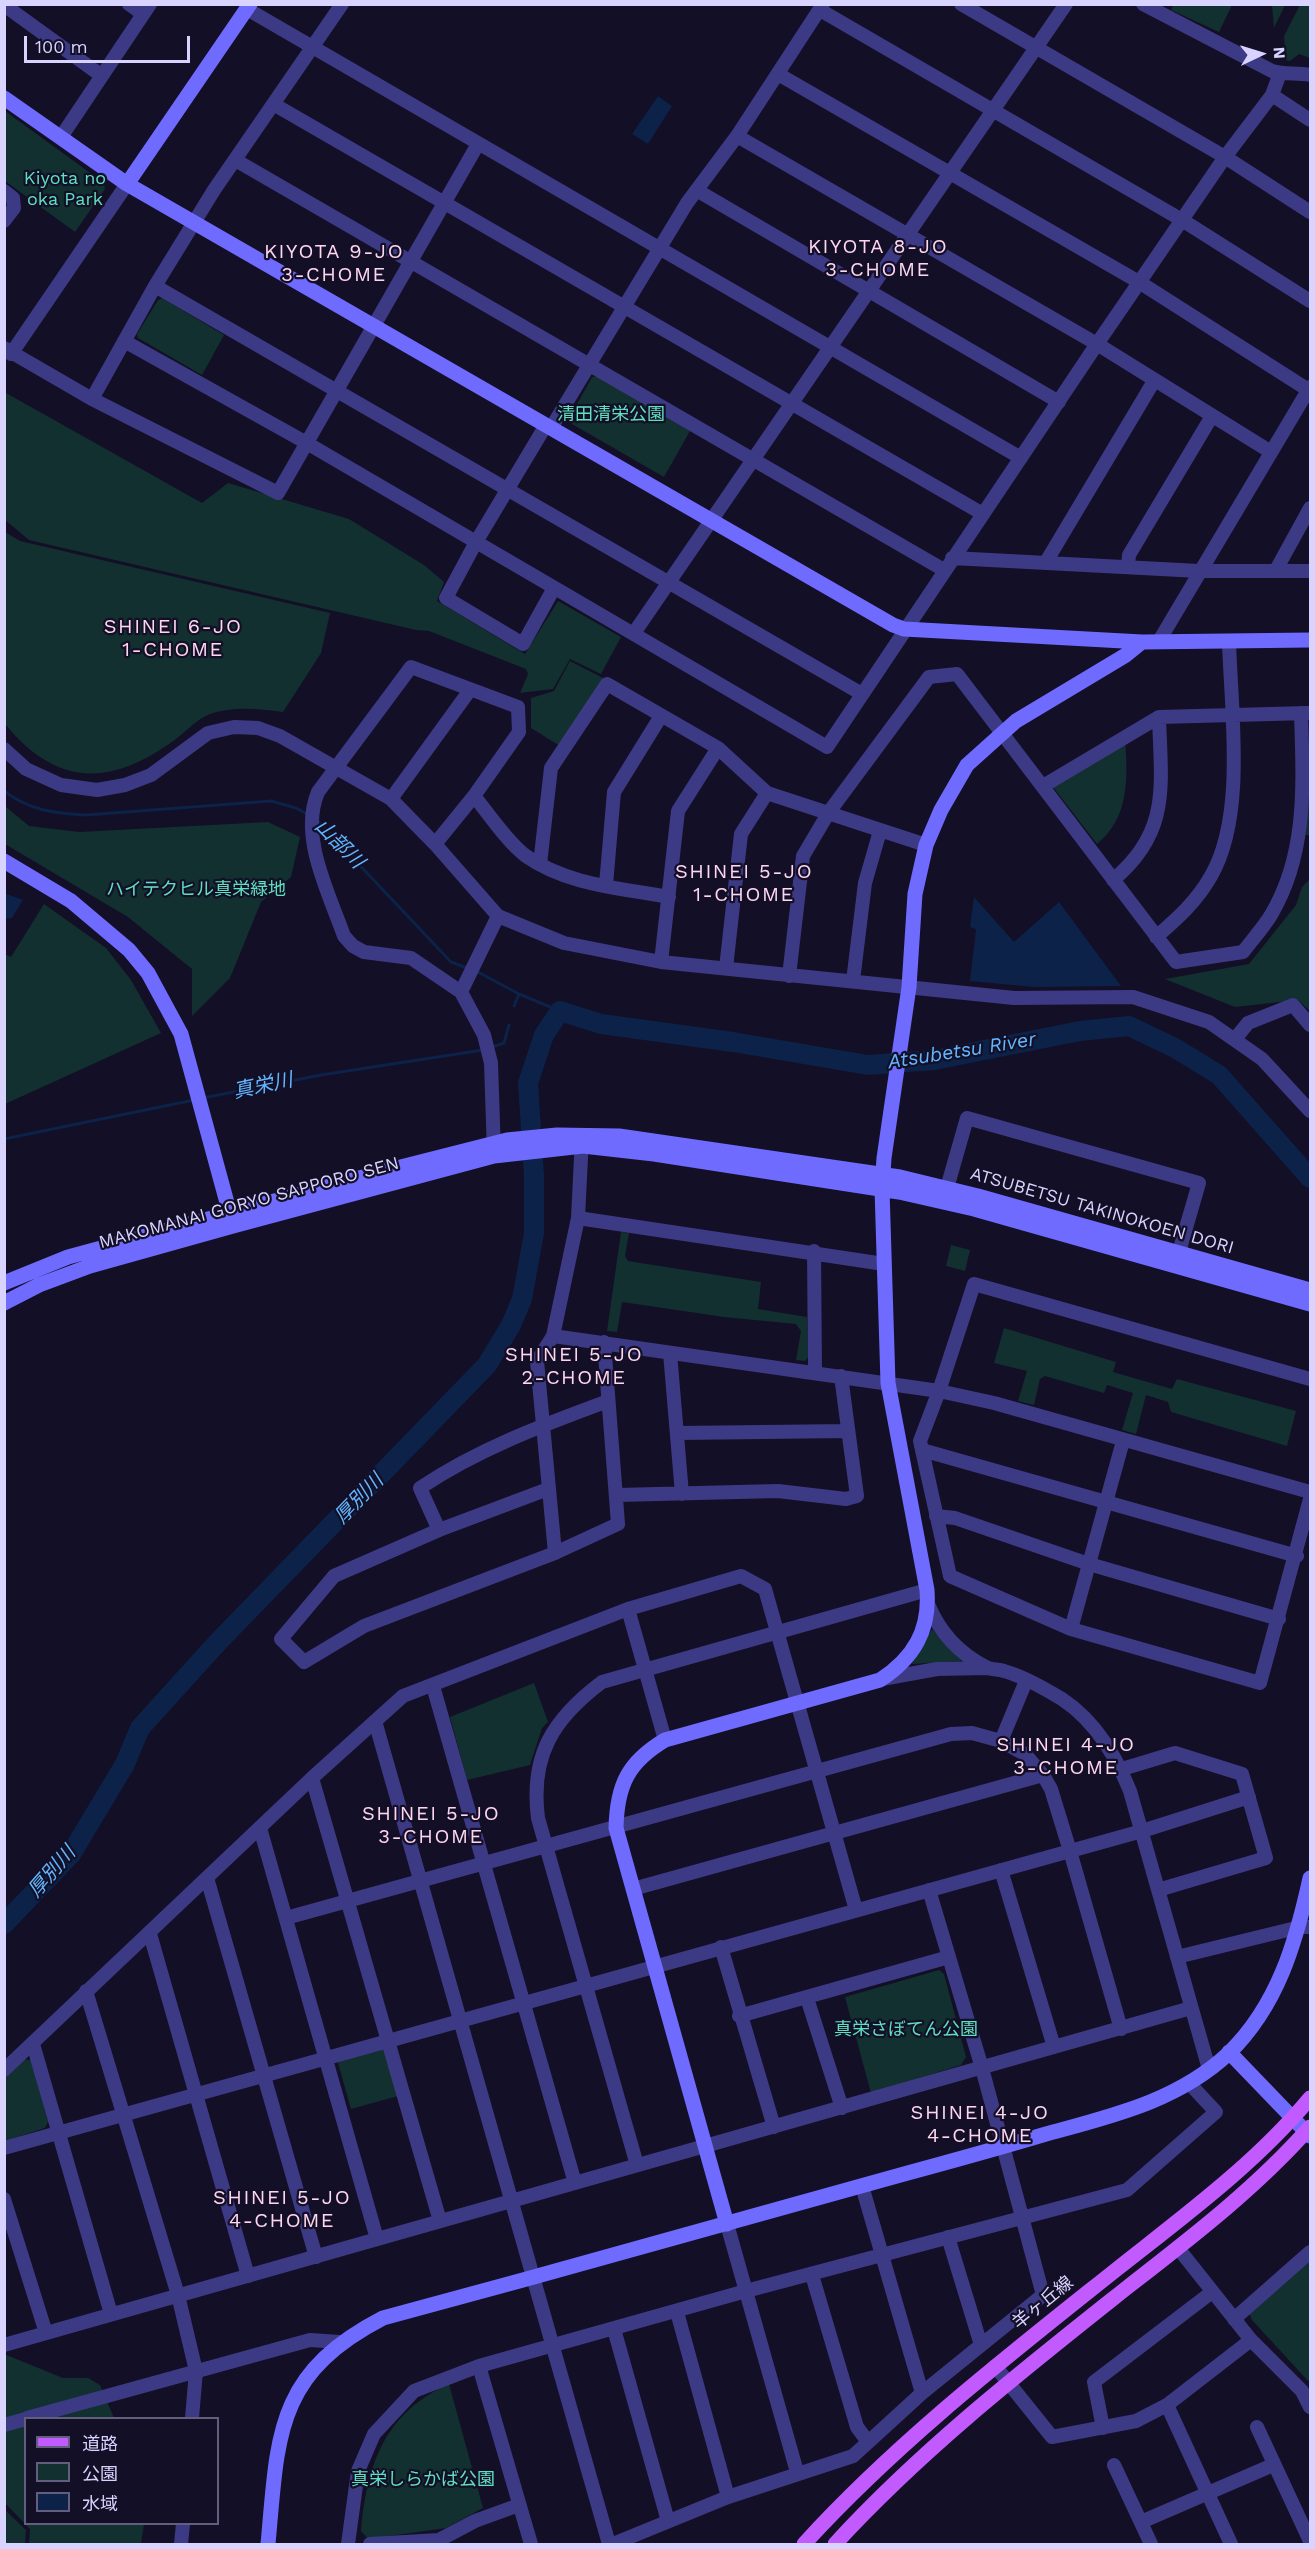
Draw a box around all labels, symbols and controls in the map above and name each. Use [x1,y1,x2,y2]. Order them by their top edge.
scale bar [27,24,194,62]
north arrow [1231,24,1291,84]
text: 100 m [35,36,88,57]
text: N [1270,46,1289,59]
park label: Kiyota no oka Park [24,168,106,210]
district label: KIYOTA 8-JO 3-CHOME [808,235,948,282]
district label: KIYOTA 9-JO 3-CHOME [264,240,404,287]
park label: 清田清栄公園 [557,404,665,426]
district label: SHINEI 6-JO 1-CHOME [104,615,242,662]
water label: 山部川 [309,814,369,874]
district label: SHINEI 5-JO 1-CHOME [675,860,813,907]
park label: ハイテクヒル真栄緑地 [106,879,286,901]
water label: Atsubetsu River [886,1027,1038,1075]
water label: 真栄川 [231,1068,295,1104]
street label: MAKOMANAI GORYO SAPPORO SEN [97,1152,401,1254]
street label: ATSUBETSU TAKINOKOEN DORI [968,1163,1236,1259]
district label: SHINEI 5-JO 2-CHOME [505,1343,643,1390]
water label: 厚別川 [330,1469,388,1529]
district label: SHINEI 4-JO 3-CHOME [997,1733,1135,1780]
district label: SHINEI 5-JO 3-CHOME [362,1802,500,1849]
water label: 厚別川 [23,1841,81,1903]
park label: 真栄さぼてん公園 [834,2019,978,2041]
district label: SHINEI 4-JO 4-CHOME [911,2101,1049,2148]
district label: SHINEI 5-JO 4-CHOME [213,2186,351,2233]
street label: 羊ヶ丘線 [1008,2272,1078,2334]
legend [24,2417,219,2525]
text: 道路 [82,2433,118,2454]
text: 公園 [82,2463,118,2484]
park label: 真栄しらかば公園 [351,2469,495,2491]
text: 水域 [82,2493,118,2514]

